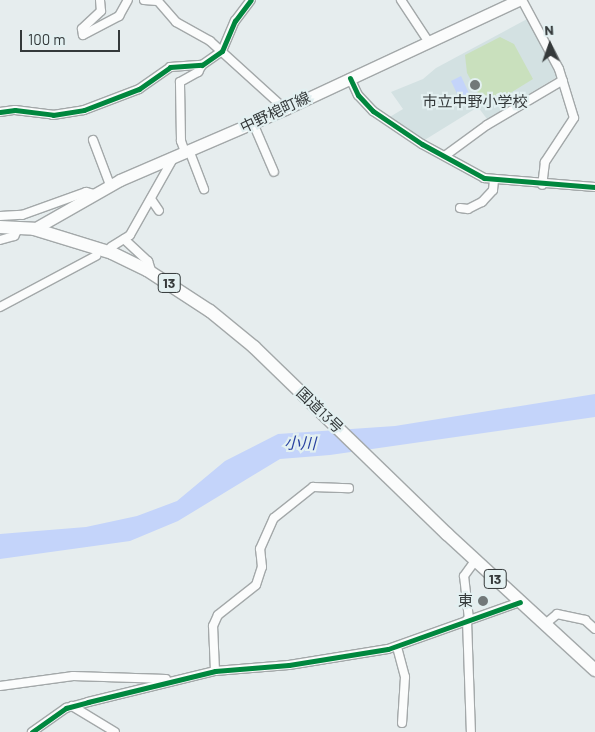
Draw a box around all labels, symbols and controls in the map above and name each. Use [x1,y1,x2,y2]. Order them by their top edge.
scale bar [22,20,122,52]
north arrow [525,20,575,70]
text: N [544,21,554,38]
text: 100 m [28,30,66,48]
marker: 市立中野小学校 [469,79,481,91]
street label: 中野梍町線 [237,88,313,136]
place label: 市立中野小学校 [423,93,527,111]
road number: 13 [156,272,182,294]
street label: 国道13号 [293,383,347,437]
water label: 小川 [284,433,316,453]
road number: 13 [482,568,508,590]
place label: 東 [458,592,473,610]
marker: 東 [477,595,489,607]

